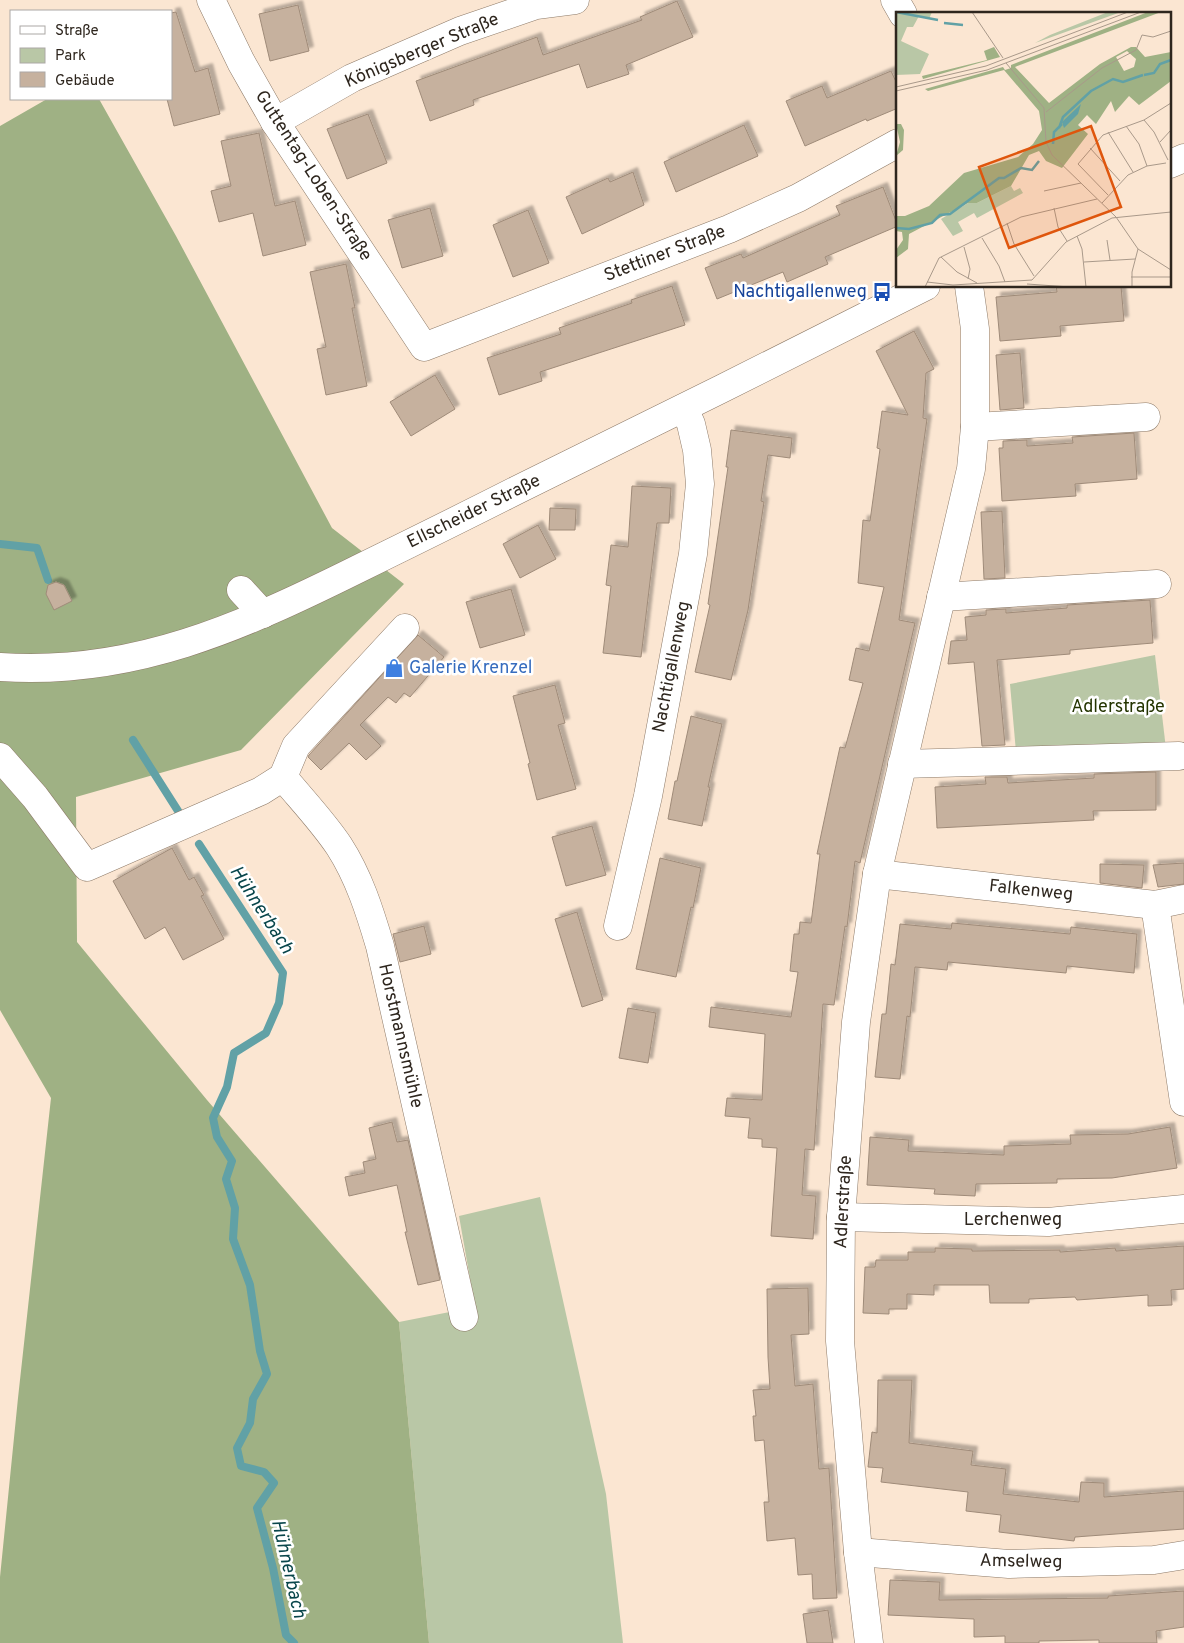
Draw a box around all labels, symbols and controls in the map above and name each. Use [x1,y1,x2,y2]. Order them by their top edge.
street label: Königsberger Straße [341,8,503,94]
legend [10,10,172,100]
inset map [896,12,1172,288]
text: Straße [55,22,99,41]
text: Park [55,47,86,66]
text: Gebäude [55,72,115,91]
street label: Guttentag-Loben-Straße [249,86,377,266]
street label: Stettiner Straße [601,220,729,288]
place label: Nachtigallenweg [733,281,867,304]
bus stop icon: Nachtigallenweg [871,281,893,303]
street label: Ellscheider Straße [403,470,545,554]
street label: Nachtigallenweg [648,599,696,735]
shop icon: Galerie Krenzel [383,657,405,679]
place label: Galerie Krenzel [409,657,533,680]
park label: Adlerstraße [1071,696,1165,719]
water label: Hühnerbach [224,861,299,959]
street label: Falkenweg [988,875,1074,907]
street label: Horstmannsmühle [372,961,428,1111]
street label: Adlerstraße [830,1155,858,1249]
street label: Lerchenweg [964,1209,1062,1232]
water label: Hühnerbach [265,1517,311,1621]
street label: Amselweg [979,1550,1063,1574]

